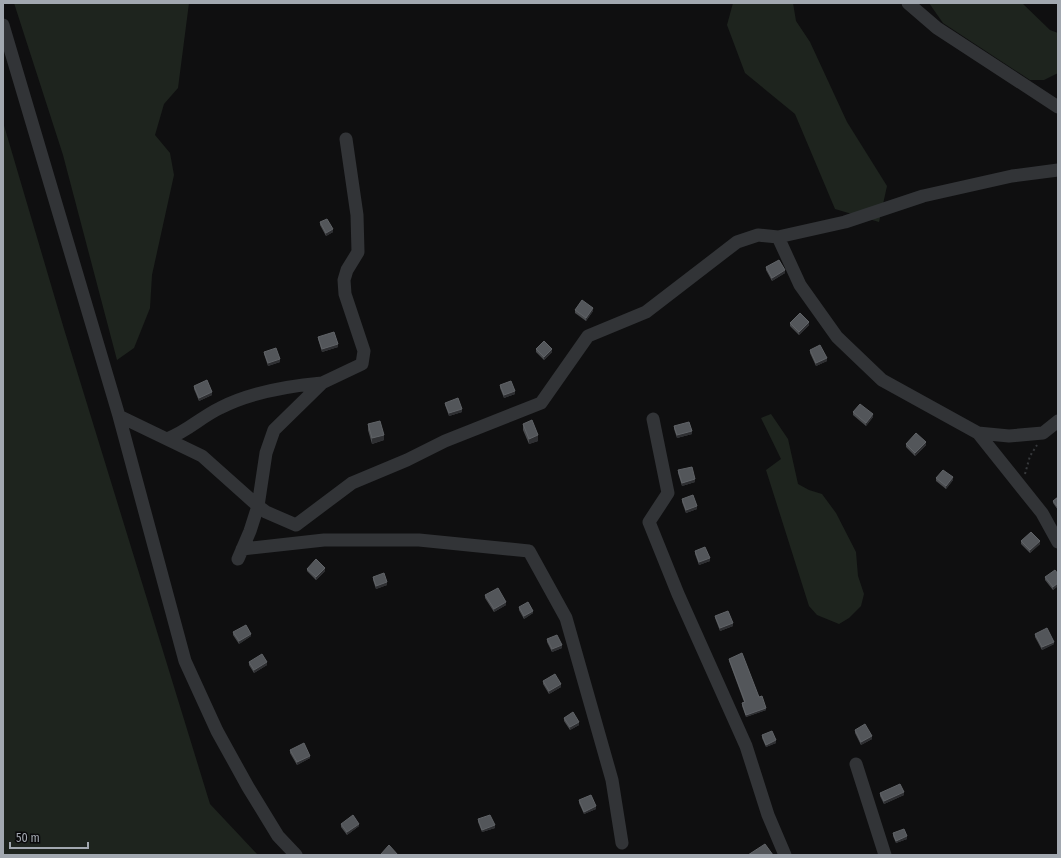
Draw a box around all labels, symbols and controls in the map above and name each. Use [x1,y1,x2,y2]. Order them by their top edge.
scale bar [10,824,88,850]
text: 50 m [16,831,40,845]

